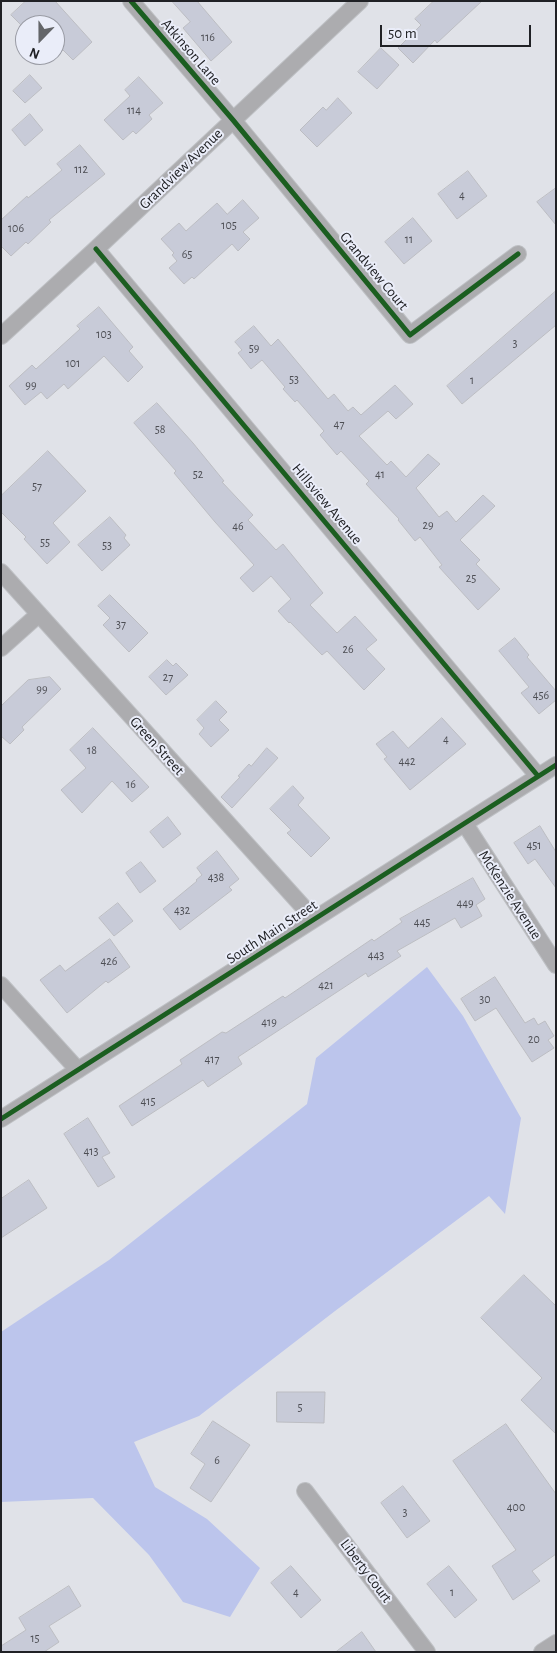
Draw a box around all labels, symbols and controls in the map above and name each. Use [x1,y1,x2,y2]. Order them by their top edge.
north arrow [15,15,65,65]
street label: Atkinson Lane [157,15,225,89]
scale bar [382,15,533,47]
text: 50 m [388,26,417,41]
house number: 116 [201,30,215,44]
text: N [28,45,42,61]
house number: 114 [127,103,141,117]
street label: Grandview Avenue [136,125,226,213]
house number: 112 [74,162,88,176]
house number: 4 [459,188,465,202]
house number: 105 [221,218,237,232]
house number: 106 [8,221,24,235]
street label: Grandview Court [336,228,412,314]
house number: 11 [405,232,413,246]
house number: 65 [182,247,192,261]
house number: 103 [96,327,112,341]
house number: 3 [513,336,517,350]
house number: 59 [249,341,259,355]
house number: 101 [66,356,80,370]
house number: 53 [289,372,299,386]
house number: 1 [470,373,474,387]
house number: 99 [25,378,37,392]
house number: 47 [334,417,344,431]
house number: 58 [155,422,165,436]
street label: Hillsview Avenue [288,460,366,548]
house number: 52 [193,467,203,481]
house number: 41 [375,467,385,481]
house number: 57 [32,479,42,493]
house number: 29 [422,518,434,532]
house number: 46 [232,519,244,533]
house number: 55 [40,535,50,549]
house number: 53 [102,538,112,552]
house number: 25 [466,571,476,585]
house number: 37 [116,617,126,631]
house number: 26 [342,642,354,656]
house number: 27 [163,670,173,684]
house number: 99 [36,682,48,696]
house number: 456 [533,688,549,702]
street label: Green Street [126,713,188,779]
house number: 4 [443,732,449,746]
house number: 18 [87,743,97,757]
house number: 442 [398,754,416,768]
house number: 16 [126,777,136,791]
house number: 451 [527,838,541,852]
street label: McKenzie Avenue [475,847,545,943]
house number: 438 [208,870,224,884]
street label: South Main Street [223,896,321,968]
house number: 449 [456,896,474,910]
house number: 432 [174,903,190,917]
house number: 445 [414,915,430,929]
house number: 443 [368,948,384,962]
house number: 426 [101,954,117,968]
house number: 421 [318,978,334,992]
house number: 30 [479,992,491,1006]
house number: 419 [261,1015,277,1029]
house number: 20 [528,1032,540,1046]
house number: 417 [205,1052,219,1066]
house number: 415 [141,1094,155,1108]
house number: 413 [84,1144,98,1158]
house number: 5 [297,1400,303,1414]
house number: 6 [214,1453,220,1467]
house number: 400 [507,1500,525,1514]
house number: 3 [403,1505,407,1519]
street label: Liberty Court [336,1536,396,1606]
house number: 4 [293,1585,299,1599]
house number: 1 [450,1585,454,1599]
house number: 15 [30,1631,40,1645]

